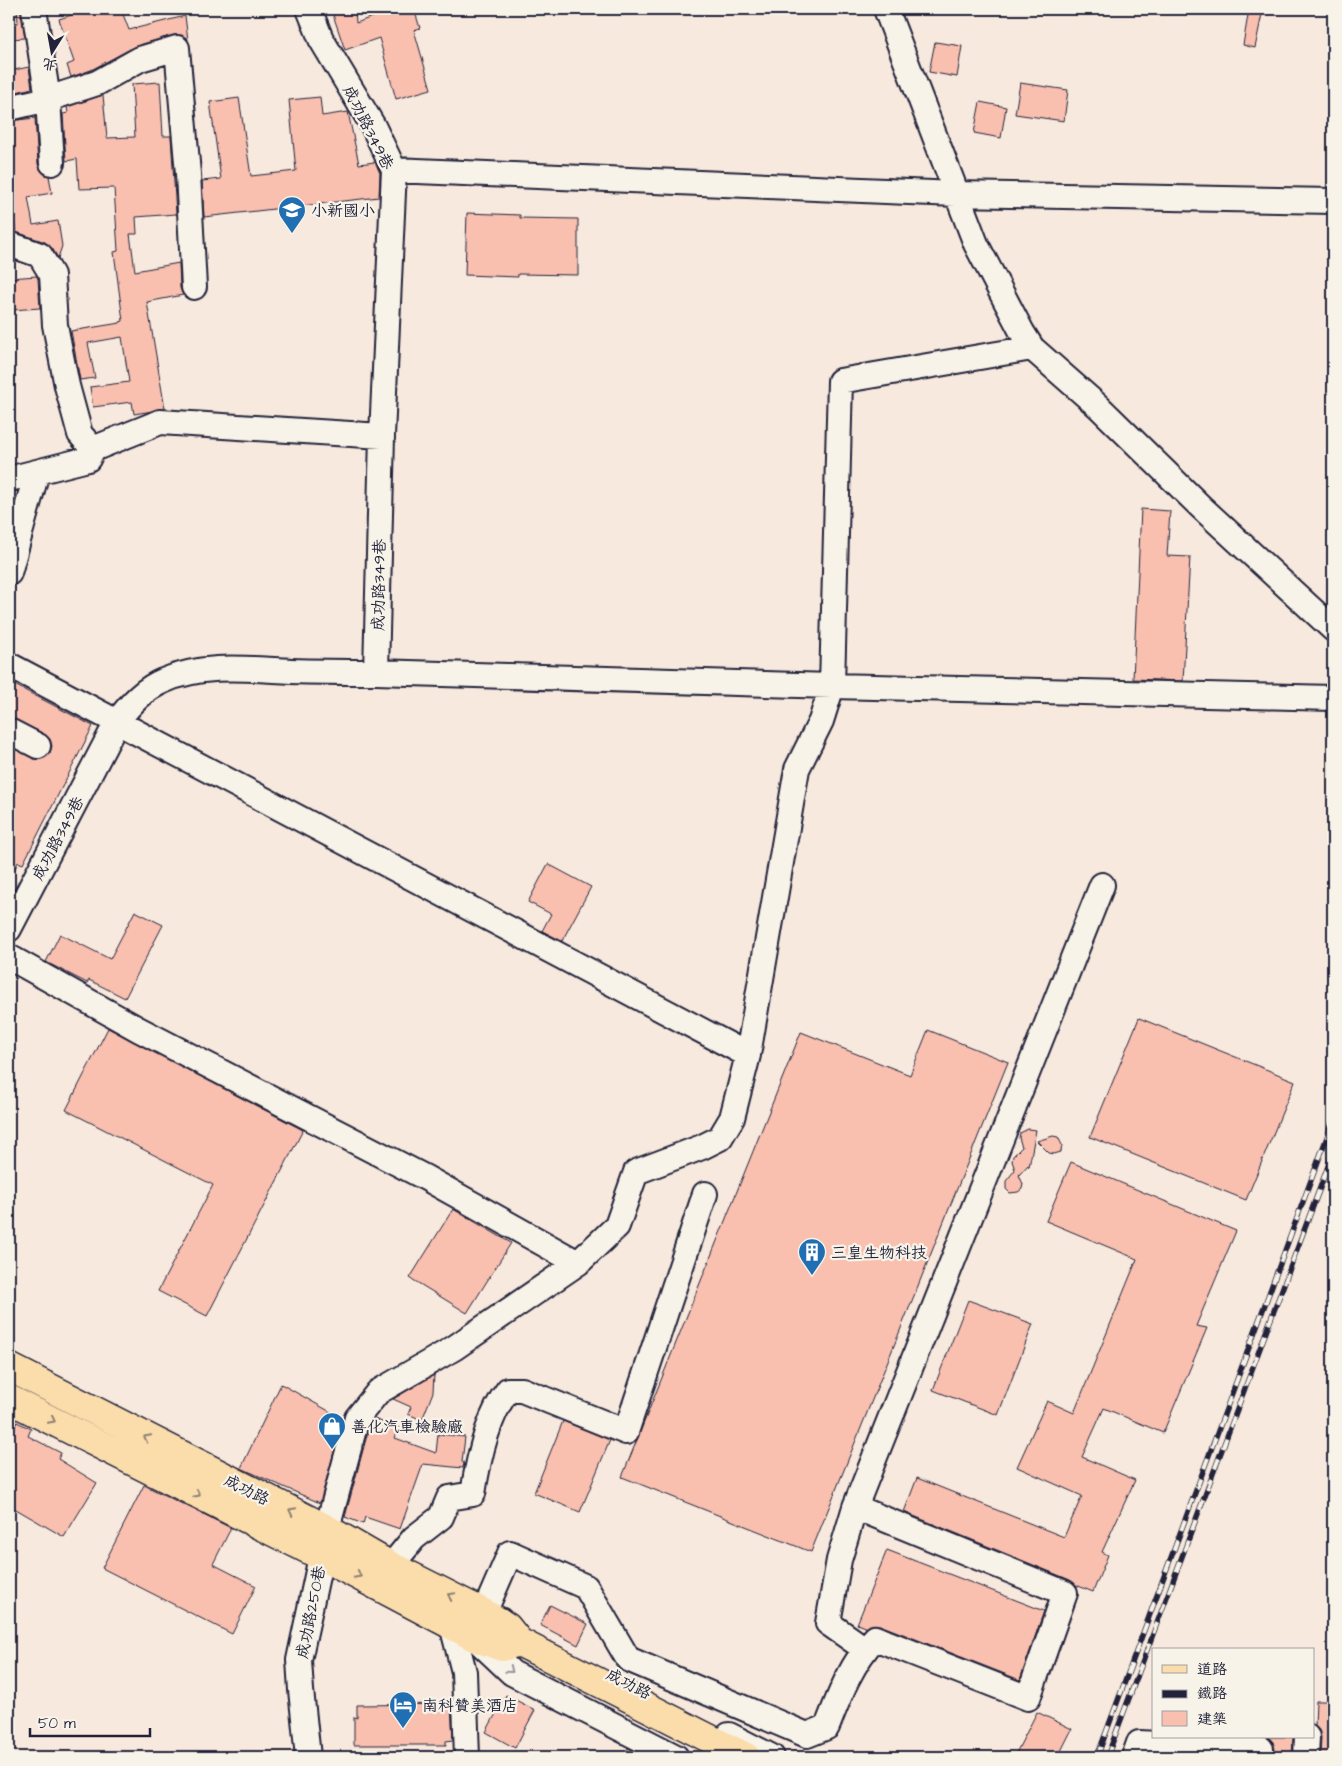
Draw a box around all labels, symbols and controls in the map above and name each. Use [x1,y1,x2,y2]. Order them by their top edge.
north arrow [28,28,78,78]
text: 北 [41,53,58,75]
street label: 成功路349巷 [337,81,399,174]
school or university icon: 小新國小 [277,195,307,234]
place label: 小新國小 [311,200,375,222]
street label: 成功路349巷 [367,539,391,631]
street label: 成功路349巷 [27,793,89,884]
building icon: 三皇生物科技 [797,1237,827,1276]
place label: 三皇生物科技 [831,1242,927,1264]
shop icon: 善化汽車檢驗廠 [317,1411,347,1450]
one-way arrow [47,1414,56,1425]
place label: 善化汽車檢驗廠 [351,1416,463,1438]
one-way arrow [143,1434,152,1444]
street label: 成功路 [220,1469,273,1511]
one-way arrow [192,1487,201,1497]
one-way arrow [288,1507,297,1517]
street label: 成功路250巷 [291,1564,331,1661]
one-way arrow [353,1569,362,1579]
one-way arrow [447,1592,456,1602]
legend [1152,1648,1314,1738]
text: 道路 [1197,1659,1227,1680]
street label: 成功路 [602,1663,655,1705]
one-way arrow [504,1664,513,1672]
text: 鐵路 [1197,1683,1227,1704]
hotel icon: 南科贊美酒店 [388,1690,418,1729]
place label: 南科贊美酒店 [422,1695,518,1717]
scale bar [30,1706,150,1738]
text: 建築 [1197,1709,1227,1730]
text: 50 m [38,1713,76,1734]

